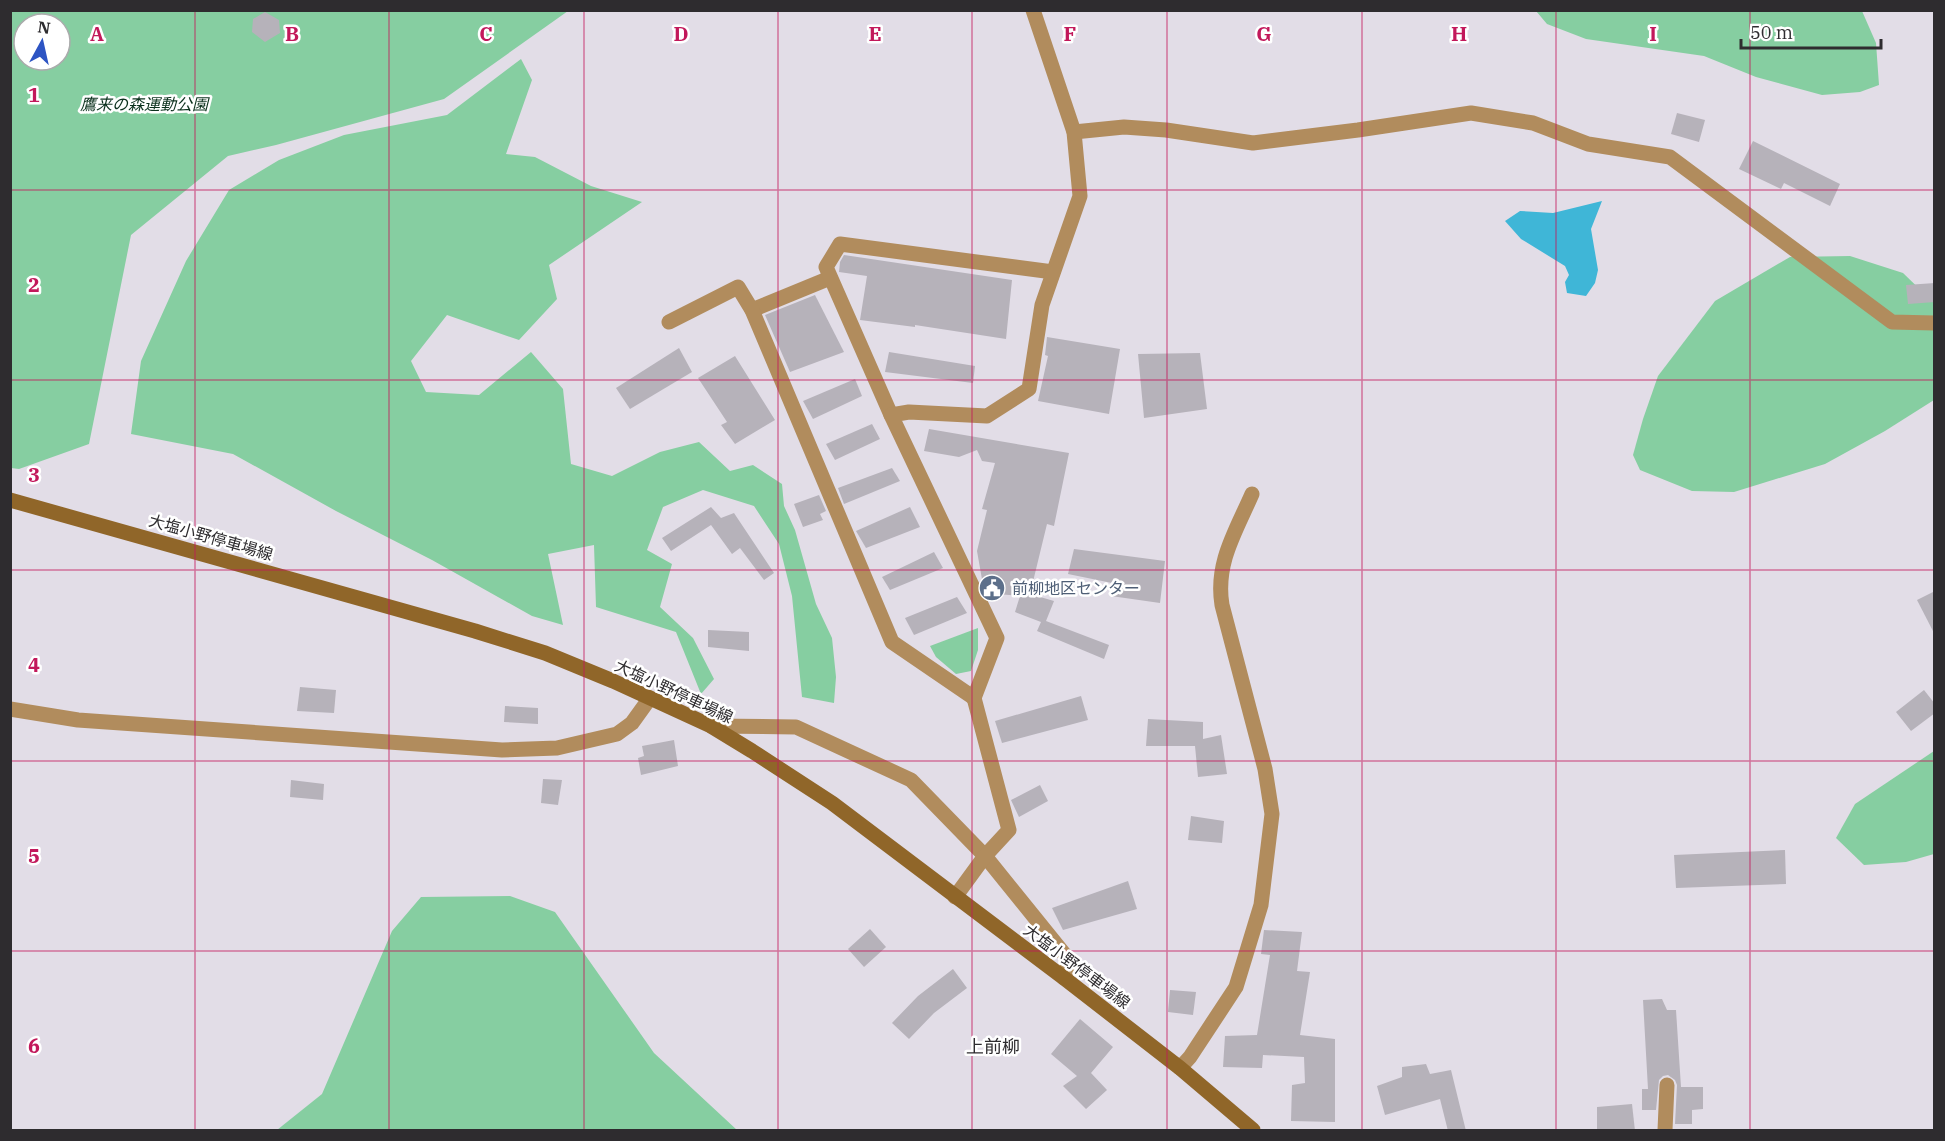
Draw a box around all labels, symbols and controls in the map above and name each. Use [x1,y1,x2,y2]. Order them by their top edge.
north arrow [12,12,72,72]
scale bar [1741,12,1880,50]
text: N [36,16,52,38]
text: A [90,20,104,47]
text: B [285,20,299,47]
text: C [479,20,493,47]
text: D [673,20,689,47]
text: E [868,20,882,47]
text: F [1064,20,1076,47]
text: G [1256,20,1272,47]
text: H [1451,20,1467,47]
text: I [1649,20,1657,47]
text: 50 m [1750,21,1793,44]
text: 1 [28,81,40,108]
park label: 鷹来の森運動公園 [80,94,210,114]
text: 2 [28,271,40,298]
text: 3 [28,461,40,488]
street label: 大塩小野停車場線 [147,510,275,564]
public building icon: 前柳地区センター [977,573,1007,603]
place label: 前柳地区センター [1012,578,1140,598]
text: 4 [28,651,40,678]
street label: 大塩小野停車場線 [612,655,736,727]
text: 5 [28,842,40,869]
street label: 大塩小野停車場線 [1020,919,1134,1013]
text: 6 [28,1032,40,1059]
district label: 上前柳 [966,1035,1020,1058]

